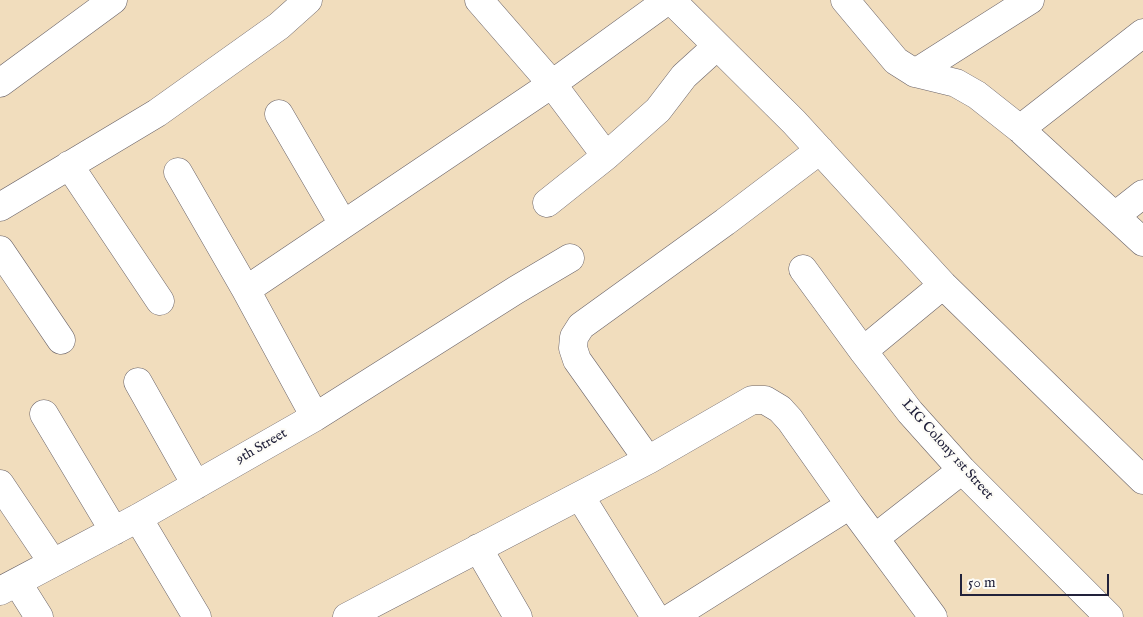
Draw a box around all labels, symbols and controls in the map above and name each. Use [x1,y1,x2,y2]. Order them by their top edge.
street label: LIG Colony 1st Street [898,397,996,503]
street label: 9th Street [233,426,291,468]
scale bar [963,564,1112,596]
text: 50 m [968,573,996,592]

